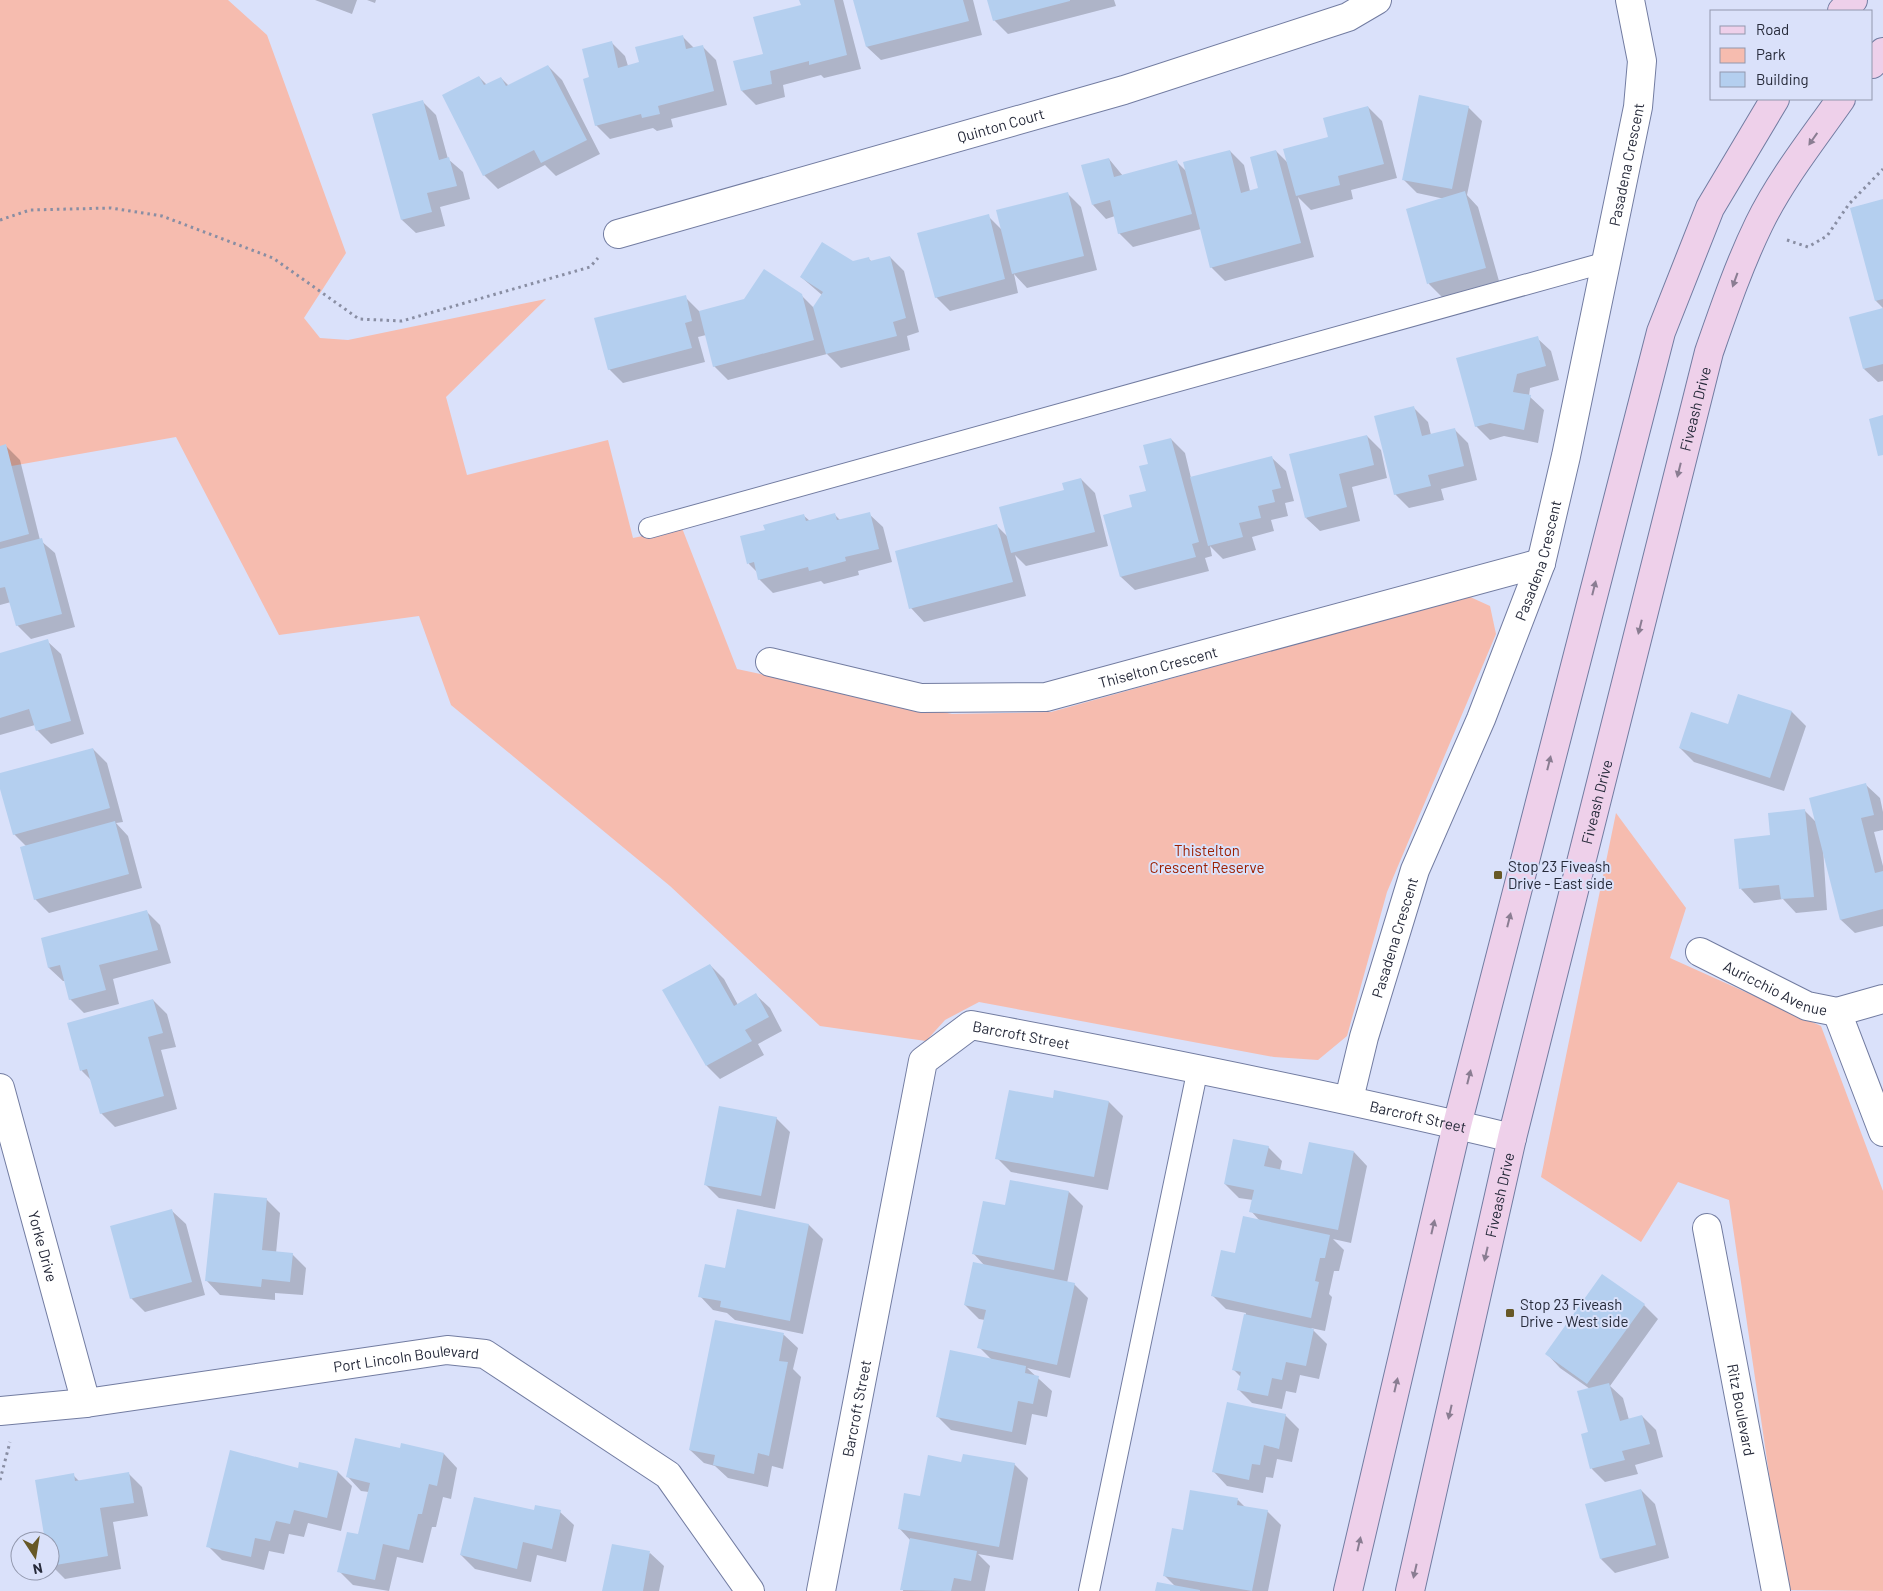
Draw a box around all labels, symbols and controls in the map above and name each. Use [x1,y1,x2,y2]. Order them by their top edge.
legend [1710,10,1873,100]
text: Road [1756,20,1789,38]
text: Park [1756,45,1786,63]
text: Building [1756,70,1809,88]
street label: Pasadena Crescent [1605,102,1647,228]
street label: Quinton Court [955,104,1046,146]
one-way arrow [1808,132,1818,145]
one-way arrow [1731,273,1739,288]
street label: Fiveash Drive [1675,365,1714,453]
one-way arrow [1675,462,1683,477]
street label: Pasadena Crescent [1511,498,1564,623]
one-way arrow [1590,581,1598,596]
one-way arrow [1636,620,1644,635]
street label: Thiselton Crescent [1096,642,1219,691]
one-way arrow [1545,755,1553,770]
street label: Fiveash Drive [1577,758,1616,846]
park label: Thistelton Crescent Reserve [1150,841,1264,876]
place label: Stop 23 Fiveash Drive - East side [1508,857,1613,892]
marker: Stop 23 Fiveash Drive - East side [1492,869,1504,881]
street label: Pasadena Crescent [1368,875,1421,1000]
one-way arrow [1505,912,1513,928]
street label: Auricchio Avenue [1721,956,1829,1019]
street label: Barcroft Street [971,1017,1071,1053]
one-way arrow [1465,1070,1473,1085]
street label: Barcroft Street [1368,1097,1468,1136]
street label: Fiveash Drive [1481,1151,1517,1239]
street label: Yorke Drive [25,1209,61,1284]
one-way arrow [1429,1219,1437,1234]
one-way arrow [1482,1246,1490,1261]
place label: Stop 23 Fiveash Drive - West side [1520,1295,1629,1330]
marker: Stop 23 Fiveash Drive - West side [1504,1307,1516,1319]
street label: Port Lincoln Boulevard [332,1341,480,1376]
street label: Barcroft Street [838,1358,874,1458]
street label: Ritz Boulevard [1724,1362,1759,1457]
one-way arrow [1392,1378,1400,1393]
one-way arrow [1446,1405,1454,1421]
north arrow [10,1531,60,1581]
one-way arrow [1356,1535,1364,1551]
text: N [31,1560,44,1578]
one-way arrow [1411,1563,1419,1578]

